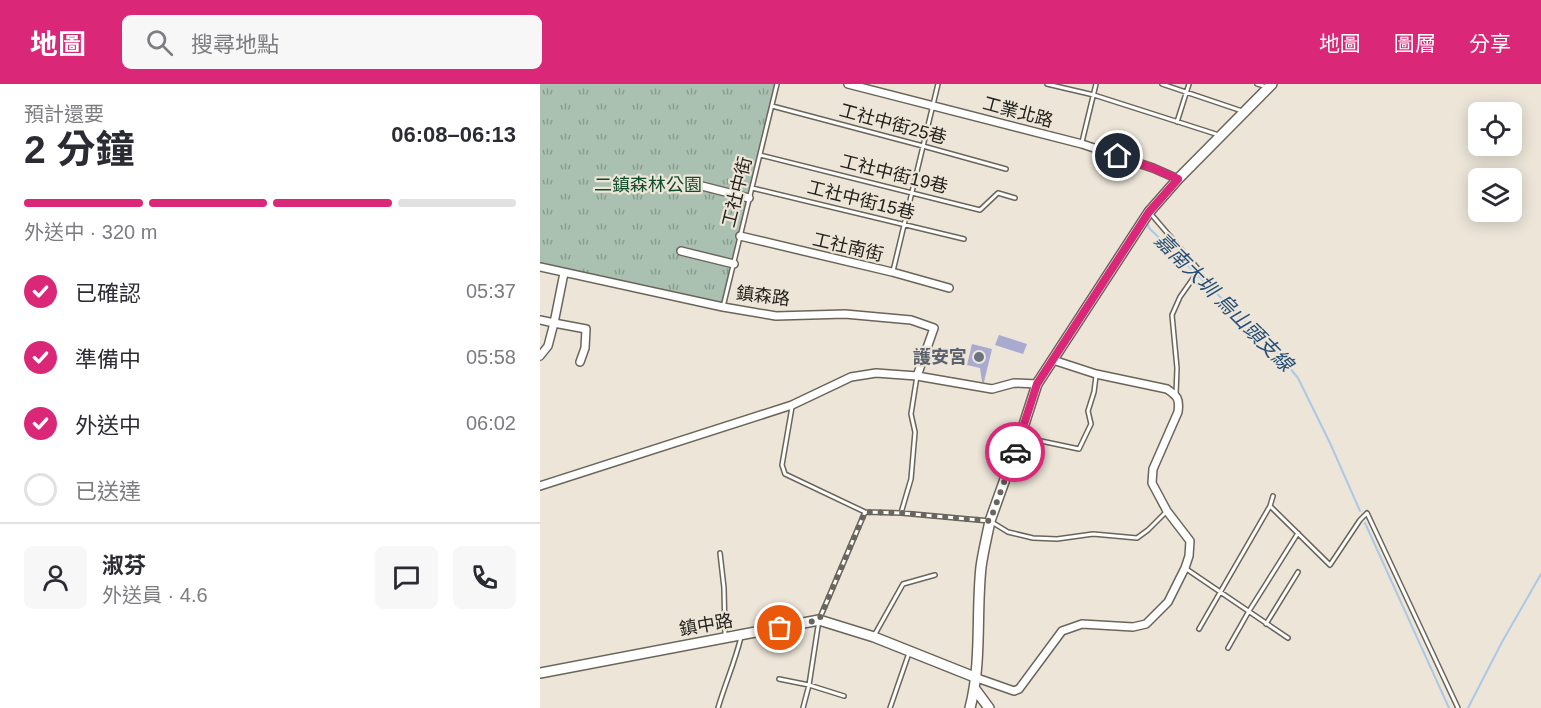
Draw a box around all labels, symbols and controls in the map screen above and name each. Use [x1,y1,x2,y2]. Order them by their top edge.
search box [122,15,542,69]
icon: search [143,26,176,59]
text: 地圖 [30,29,86,60]
text: 搜尋地點 [191,32,279,57]
text: 地圖 [1319,32,1361,55]
text: 圖層 [1394,32,1436,55]
text: 分享 [1469,32,1511,55]
street label: 工業北路 [981,93,1055,131]
street label: 工社中街25巷 [837,100,949,148]
map controls [1468,102,1522,222]
button: locate [1468,102,1522,156]
text: 預計還要 [24,103,104,125]
text: 06:08–06:13 [391,122,516,147]
text: 2 分鐘 [24,128,135,171]
pin [1092,130,1143,181]
icon: home [1101,139,1134,172]
street label: 工社中街19巷 [838,151,950,197]
street label: 工社中街 [719,155,755,229]
button: layers [1468,168,1522,222]
park label: 二鎮森林公園 [594,175,702,195]
street label: 工社中街15巷 [805,177,917,223]
text: 外送中 · 320 m [24,221,157,243]
street label: 工社南街 [811,229,885,265]
water label: 嘉南大圳 烏山頭支線 [1151,229,1299,377]
icon: check [24,275,57,308]
text: 05:37 [466,280,516,302]
text: 已確認 [75,281,141,306]
street label: 鎮森路 [735,283,791,309]
icon: check [24,341,57,374]
text: 05:58 [466,346,516,368]
text: 準備中 [75,347,141,372]
place label: 護安宮 [913,347,967,367]
marker: 護安宮 [972,350,986,364]
icon: check [24,407,57,440]
text: 06:02 [466,412,516,434]
text: 外送中 [75,413,141,438]
courier [985,422,1045,482]
icon: car [999,436,1032,469]
text: 已送達 [75,479,141,504]
button: person [24,546,87,609]
button: chat [375,546,438,609]
button: phone [453,546,516,609]
text: 淑芬 [102,553,146,578]
text: 外送員 · 4.6 [102,584,208,606]
pin [754,602,805,653]
street label: 鎮中路 [678,610,734,640]
icon: bag [763,611,796,644]

